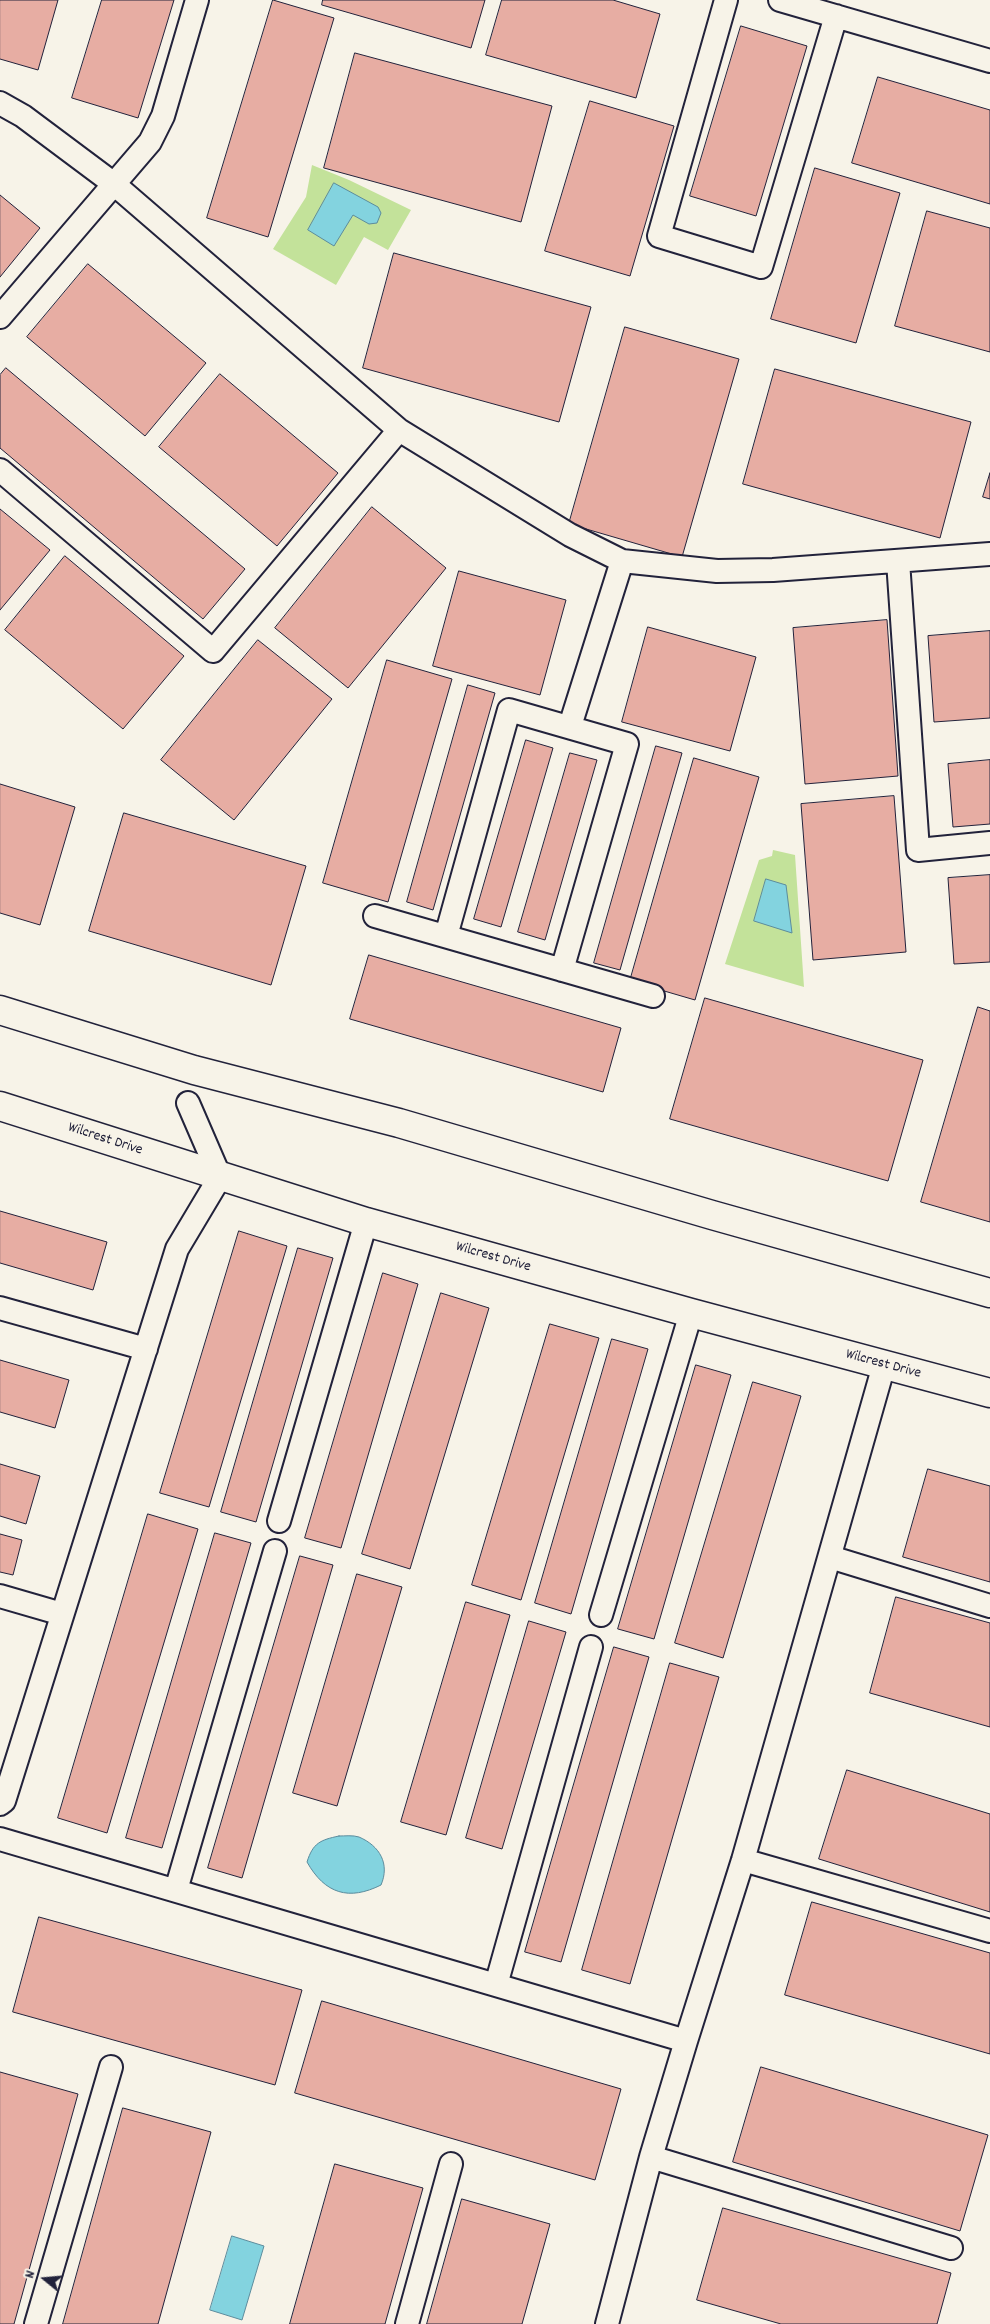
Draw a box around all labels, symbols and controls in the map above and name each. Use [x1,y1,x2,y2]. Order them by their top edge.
street label: Wilcrest Drive [65,1119,145,1161]
street label: Wilcrest Drive [453,1239,533,1277]
street label: Wilcrest Drive [843,1346,923,1384]
north arrow [20,2254,70,2304]
text: N [20,2268,41,2281]

